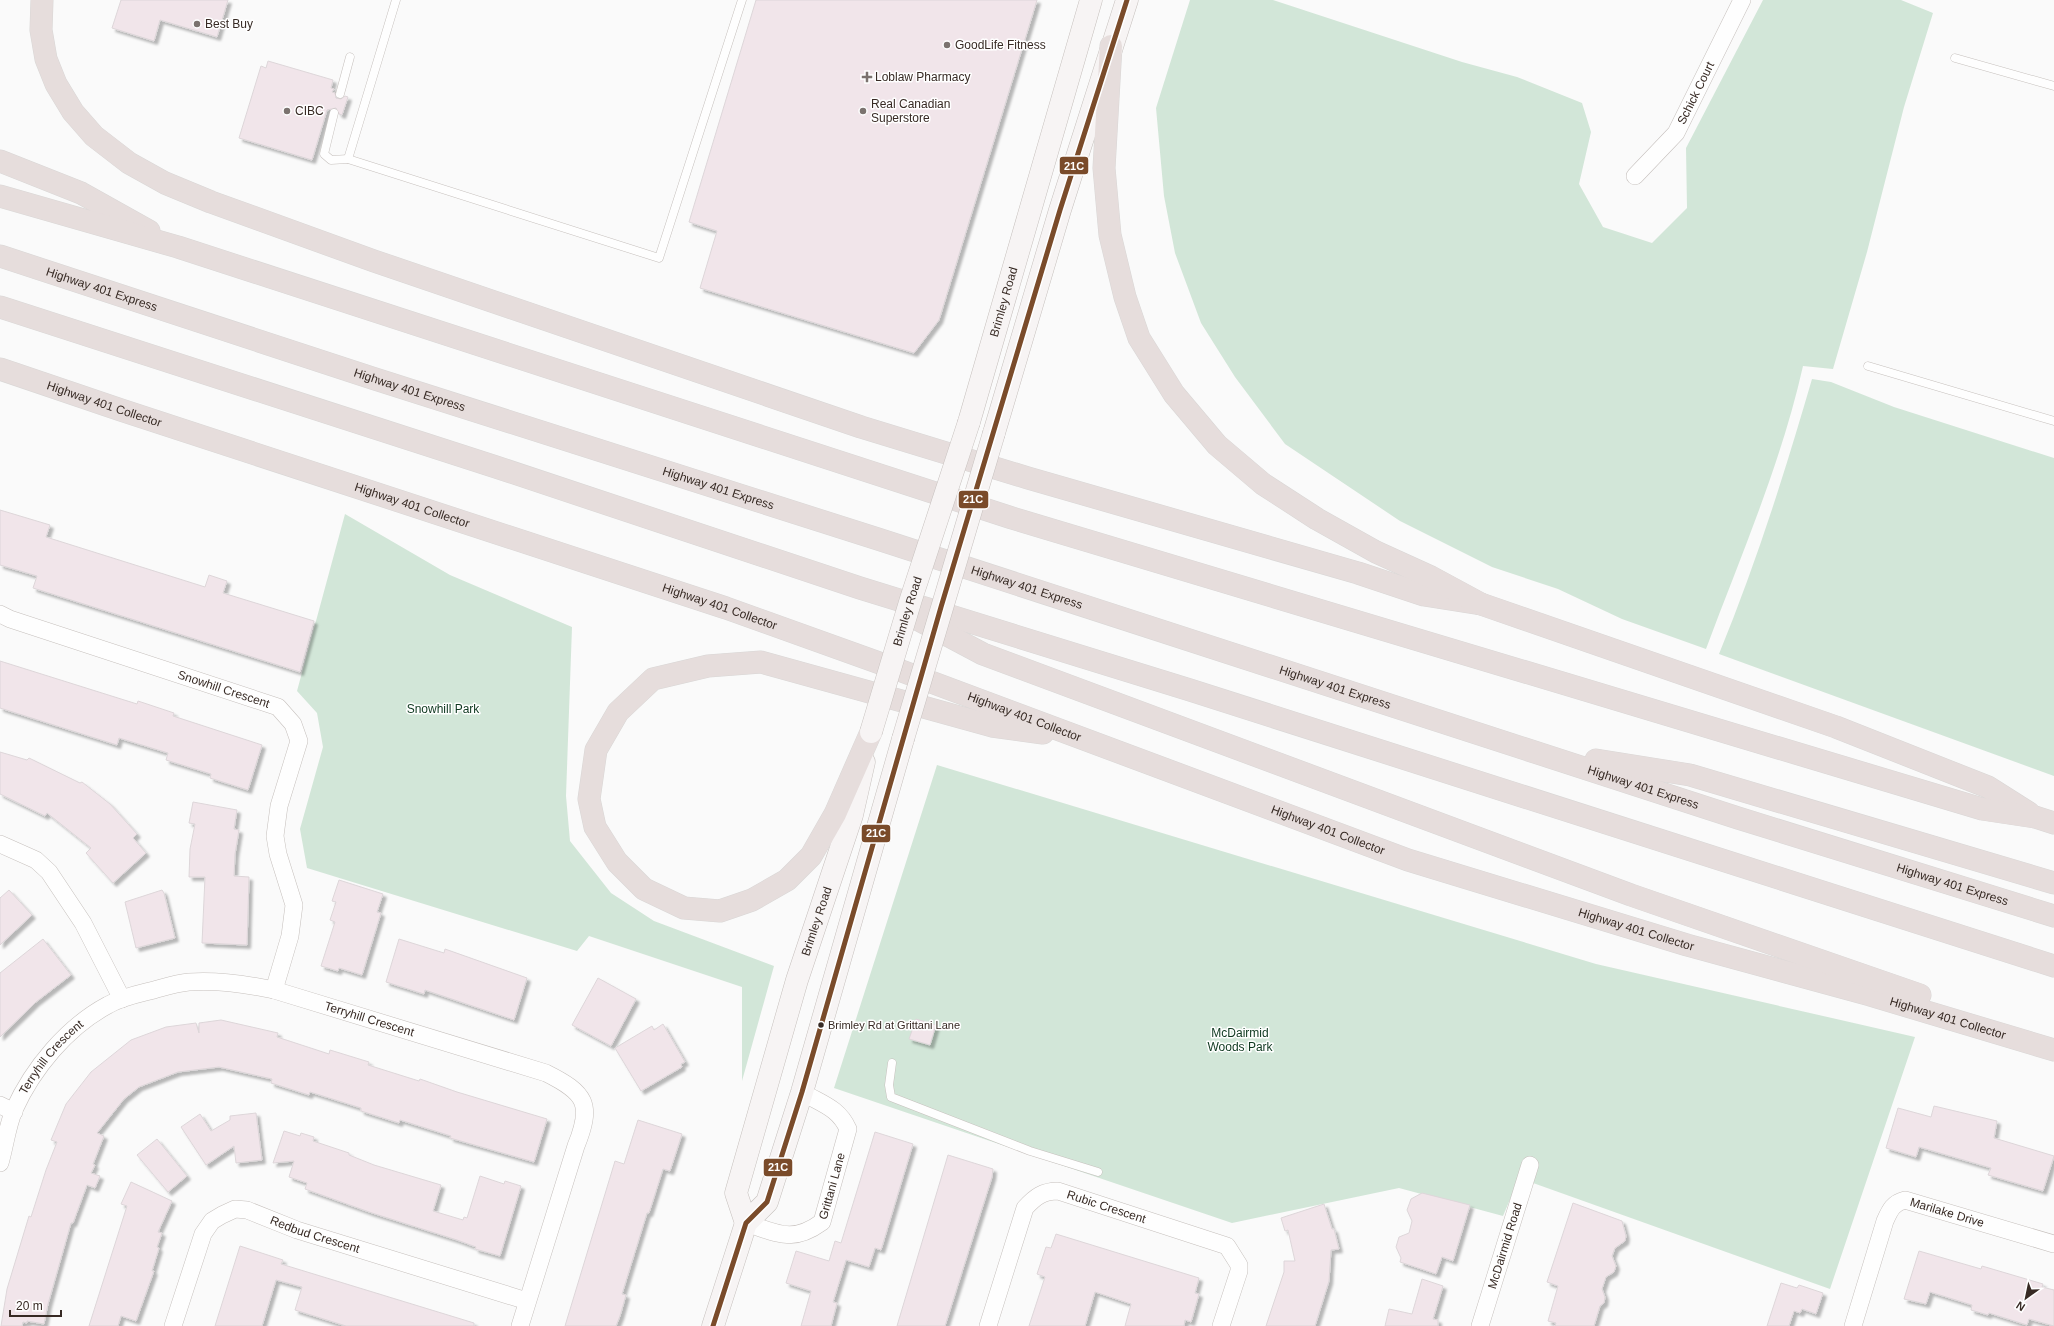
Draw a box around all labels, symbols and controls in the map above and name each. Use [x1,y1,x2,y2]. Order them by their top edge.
place label: Best Buy [205,17,253,31]
marker: Best Buy [192,19,202,29]
place label: GoodLife Fitness [955,38,1046,52]
marker: GoodLife Fitness [942,40,952,50]
street label: Schick Court [1674,59,1718,127]
place label: Loblaw Pharmacy [875,70,970,84]
marker: Loblaw Pharmacy [862,72,872,82]
place label: Real Canadian Superstore [871,97,950,125]
place label: CIBC [295,104,324,118]
marker: CIBC [282,106,292,116]
marker: Real Canadian Superstore [858,106,868,116]
line badge: 21C [1059,156,1089,175]
text: 21C [1064,160,1084,172]
street label: Highway 401 Express [44,265,159,314]
street label: Brimley Road [987,265,1020,339]
street label: Highway 401 Express [352,366,467,414]
street label: Highway 401 Collector [45,378,163,430]
street label: Highway 401 Express [661,464,776,513]
street label: Highway 401 Collector [353,480,471,531]
line badge: 21C [958,490,989,509]
text: 21C [963,493,983,505]
street label: Highway 401 Express [969,563,1084,612]
street label: Brimley Road [890,575,925,648]
street label: Highway 401 Collector [661,581,779,633]
street label: Highway 401 Express [1278,663,1392,712]
street label: Snowhill Crescent [176,667,272,711]
street label: Highway 401 Collector [966,689,1083,744]
park label: Snowhill Park [407,702,480,716]
street label: Highway 401 Express [1586,763,1701,812]
street label: Highway 401 Collector [1269,803,1387,858]
line badge: 21C [861,824,891,843]
text: 21C [866,827,886,839]
street label: Highway 401 Express [1895,861,2010,908]
street label: Brimley Road [799,885,835,958]
street label: Highway 401 Collector [1577,905,1696,954]
street label: Highway 401 Collector [1888,994,2007,1042]
street label: Terryhill Crescent [323,999,416,1040]
street label: Terryhill Crescent [16,1017,86,1097]
place label: Brimley Rd at Grittani Lane [828,1019,960,1031]
marker: Brimley Rd at Grittani Lane [816,1020,826,1030]
park label: McDairmid Woods Park [1207,1026,1274,1054]
street label: Grittani Lane [816,1151,848,1221]
line badge: 21C [763,1158,793,1177]
text: 21C [768,1161,788,1173]
street label: Rubic Crescent [1065,1187,1148,1226]
street label: Marilake Drive [1908,1195,1986,1230]
street label: McDairmid Road [1485,1201,1525,1291]
street label: Redbud Crescent [268,1213,362,1256]
north arrow [2006,1278,2046,1318]
scale bar [10,1292,61,1318]
text: 20 m [16,1299,43,1313]
text: N [2014,1299,2027,1314]

